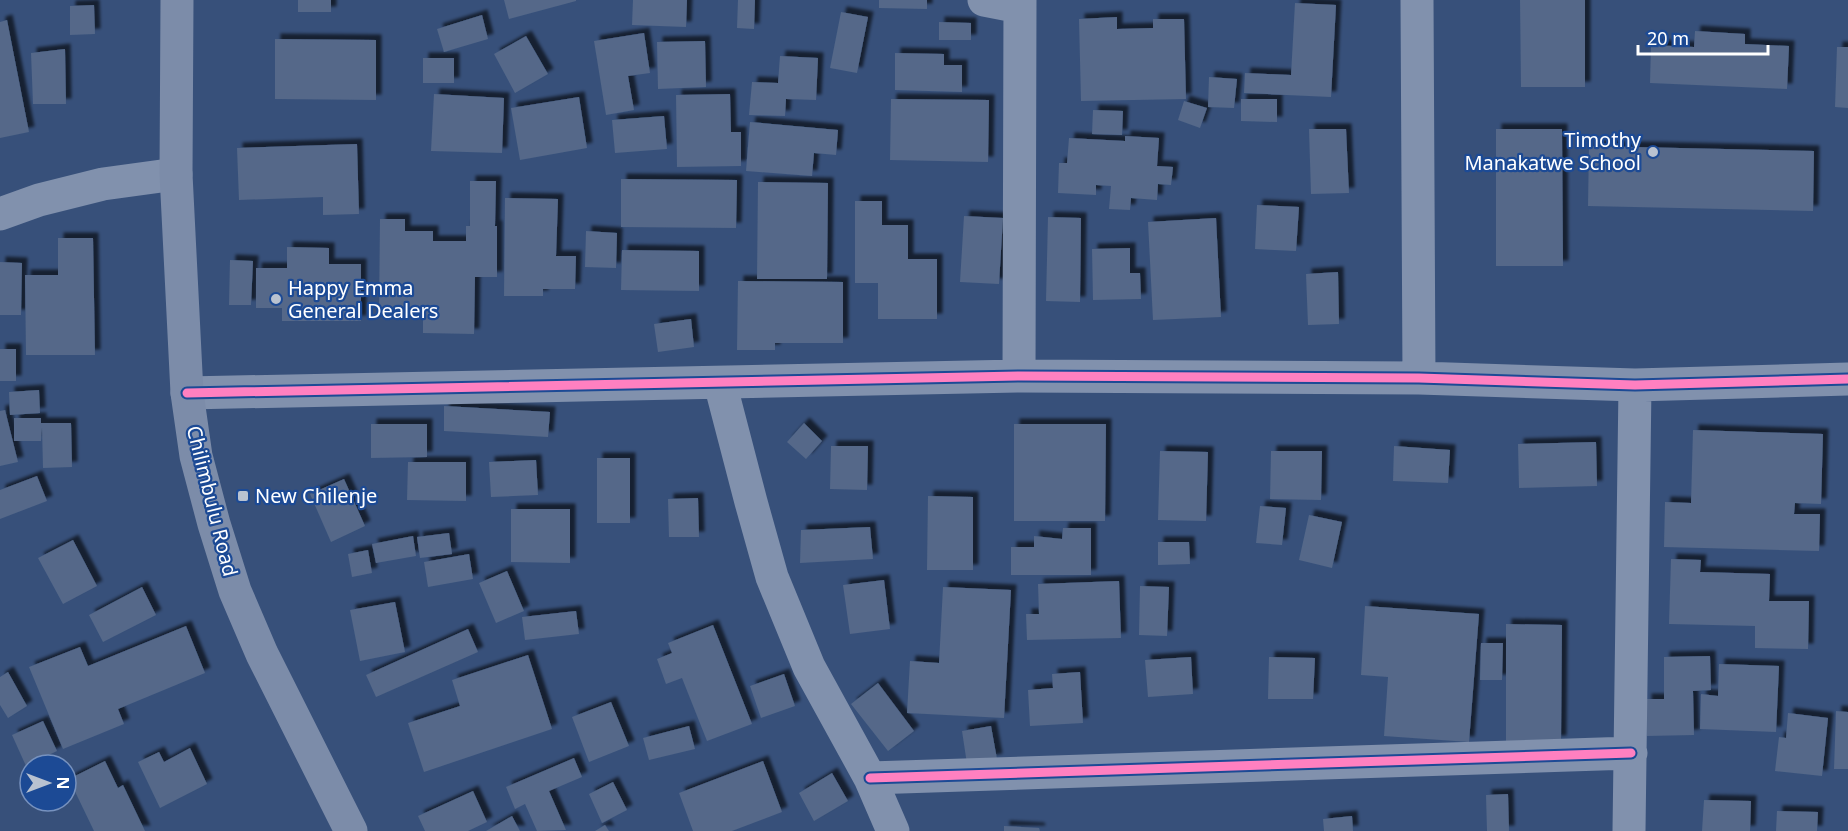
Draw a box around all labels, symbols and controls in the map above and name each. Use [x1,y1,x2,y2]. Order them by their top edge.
scale bar [1638,18,1768,56]
text: 20 m [1647,26,1689,50]
place label: Timothy Manakatwe School [1464,126,1642,176]
marker: Timothy Manakatwe School [1646,145,1660,159]
place label: Happy Emma General Dealers [288,274,438,324]
marker: Happy Emma General Dealers [269,292,283,306]
street label: Chilimbulu Road [181,423,244,579]
place label: New Chilenje [255,482,377,509]
marker: New Chilenje [236,489,250,503]
north arrow [18,753,78,813]
text: N [52,776,74,790]

